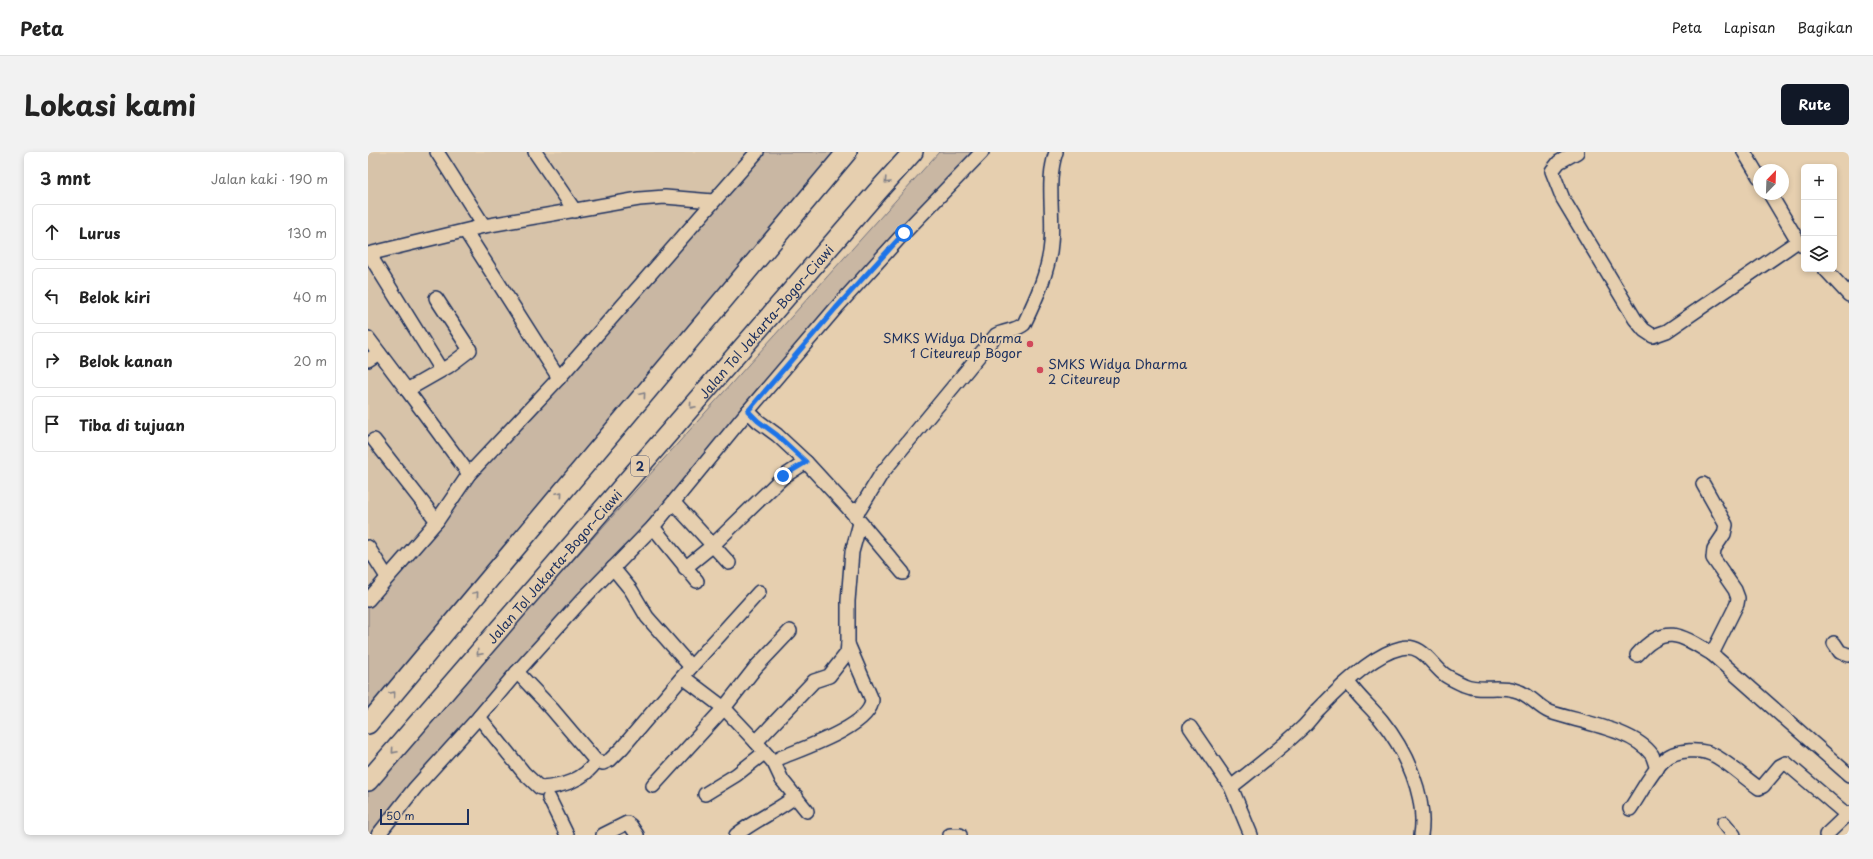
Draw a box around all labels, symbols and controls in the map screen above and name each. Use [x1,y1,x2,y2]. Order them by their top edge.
text: Peta [20,14,64,42]
text: Peta [1672,17,1702,38]
text: Lapisan [1724,17,1775,38]
text: Bagikan [1797,17,1853,38]
text: Lokasi kami [24,83,196,126]
button: Rute [1781,84,1849,125]
north arrow [1753,164,1789,200]
map controls [1801,164,1837,272]
button: + [1801,164,1837,200]
text: 3 mnt [40,165,91,191]
text: Jalan kaki · 190 m [211,169,328,188]
one-way arrow [884,176,892,184]
button: − [1801,200,1837,236]
icon: ahead [41,221,63,243]
text: Lurus [79,221,120,244]
text: 130 m [288,223,327,242]
route start [895,224,913,242]
button: layers [1801,236,1837,272]
street label: Jalan Tol Jakarta–Bogor–Ciawi [694,240,837,402]
icon: left [41,285,63,307]
text: Belok kiri [79,285,150,308]
text: 40 m [293,287,327,306]
place label: SMKS Widya Dharma 1 Citeureup Bogor [883,328,1023,362]
marker: SMKS Widya Dharma 1 Citeureup Bogor [1025,339,1035,349]
icon: right [41,349,63,371]
text: Belok kanan [79,349,173,372]
text: 20 m [293,351,327,370]
place label: SMKS Widya Dharma 2 Citeureup [1048,354,1188,388]
marker: SMKS Widya Dharma 2 Citeureup [1035,365,1045,375]
one-way arrow [639,392,646,399]
one-way arrow [689,401,696,409]
icon: arrive [41,413,63,435]
text: Tiba di tujuan [79,413,185,436]
road number: 2 [631,456,649,476]
route end [774,467,792,485]
street label: Jalan Tol Jakarta–Bogor–Ciawi [482,485,626,647]
one-way arrow [555,492,562,499]
one-way arrow [472,591,479,598]
one-way arrow [476,648,483,655]
one-way arrow [388,691,395,698]
one-way arrow [391,746,398,754]
scale bar [380,807,469,826]
text: 50 m [386,807,415,824]

